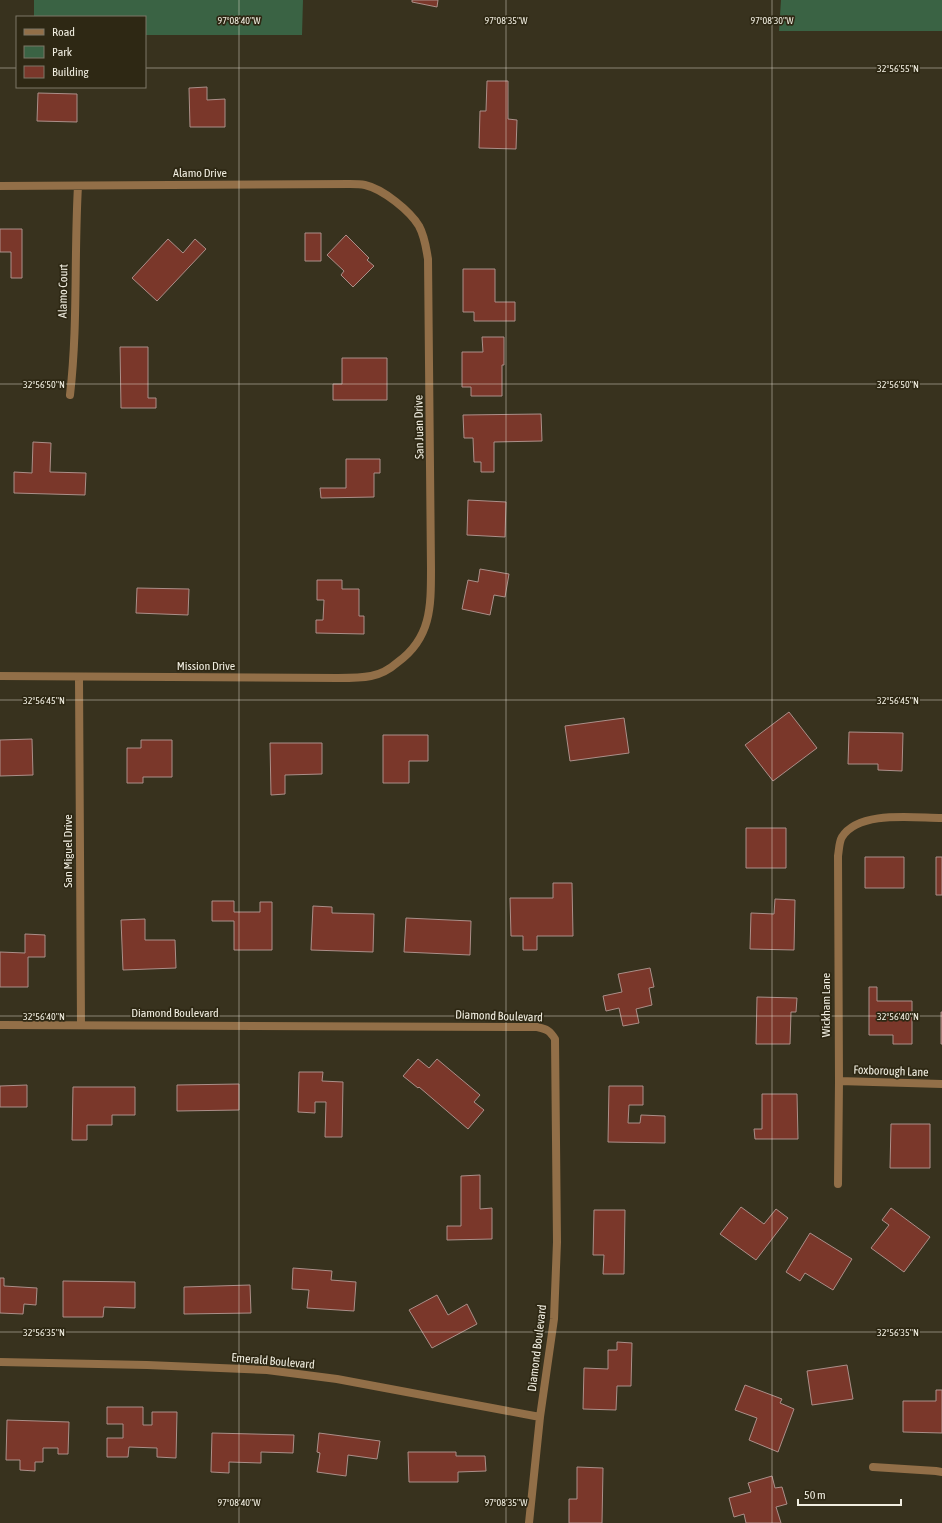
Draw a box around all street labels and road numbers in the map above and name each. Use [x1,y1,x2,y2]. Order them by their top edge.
street label: Alamo Drive [173,166,227,180]
street label: Alamo Court [56,263,70,318]
street label: San Juan Drive [411,395,427,459]
street label: Mission Drive [177,659,235,673]
street label: San Miguel Drive [61,814,75,888]
street label: Wickham Lane [819,973,833,1037]
street label: Diamond Boulevard [131,1006,219,1020]
street label: Diamond Boulevard [455,1007,543,1025]
street label: Foxborough Lane [853,1063,929,1079]
street label: Diamond Boulevard [525,1304,549,1392]
street label: Emerald Boulevard [231,1350,315,1372]

